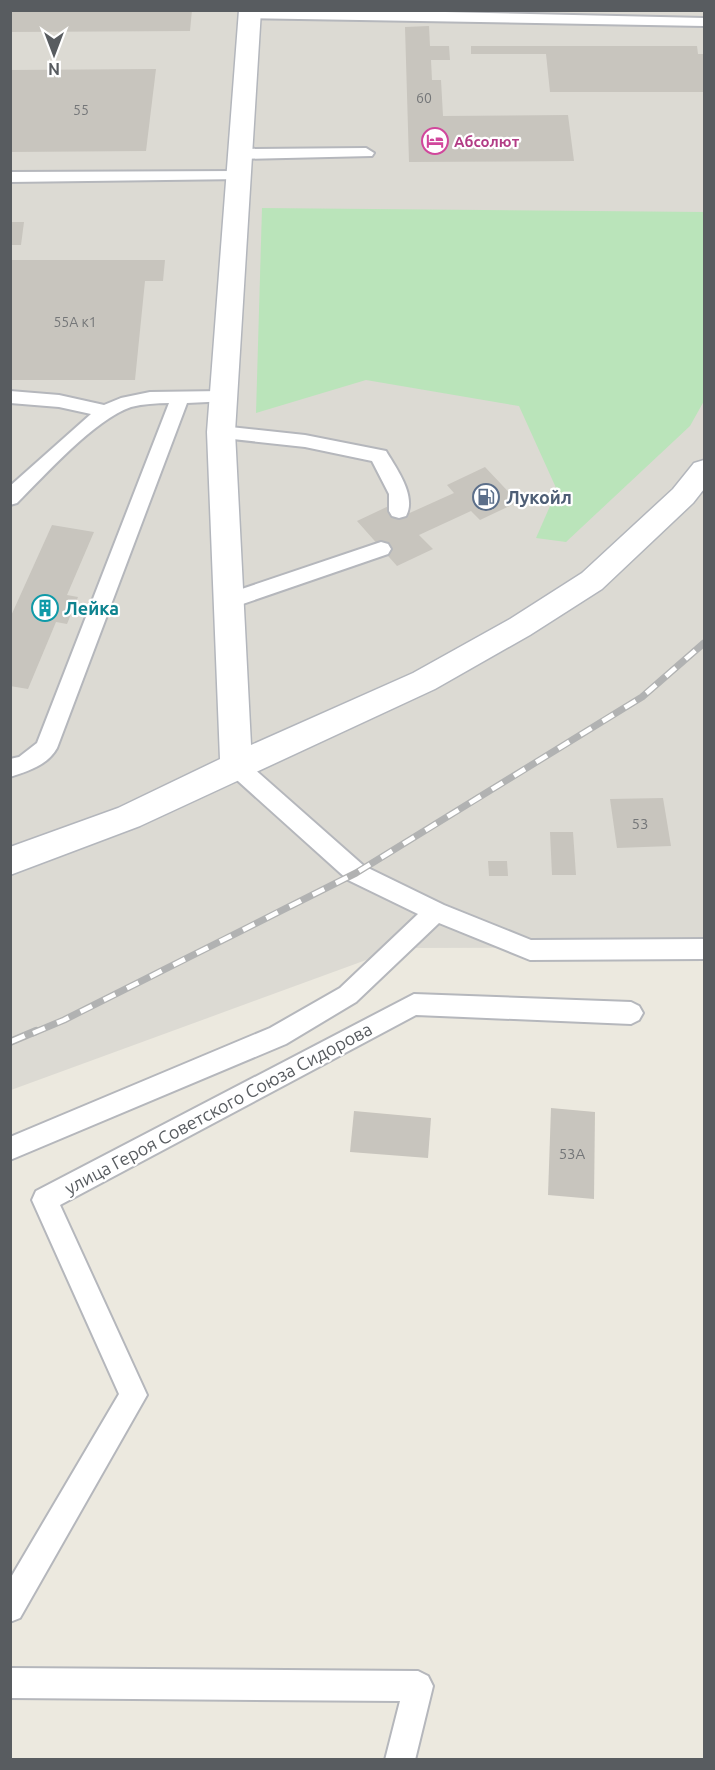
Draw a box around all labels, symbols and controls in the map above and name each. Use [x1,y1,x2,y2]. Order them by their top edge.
north arrow [24,24,84,84]
text: N [48,60,60,78]
house number: 60 [416,90,432,106]
house number: 55 [73,102,89,118]
hotel icon: Абсолют [420,126,450,156]
place label: Абсолют [454,133,520,150]
house number: 55А к1 [53,314,97,330]
fuel station icon: Лукойл [471,482,501,512]
place label: Лукойл [506,487,572,507]
building icon: Лейка [30,593,60,623]
place label: Лейка [64,598,119,618]
house number: 53 [632,815,648,832]
street label: улица Героя Советского Союза Сидорова [61,1018,375,1198]
house number: 53А [559,1145,586,1162]

